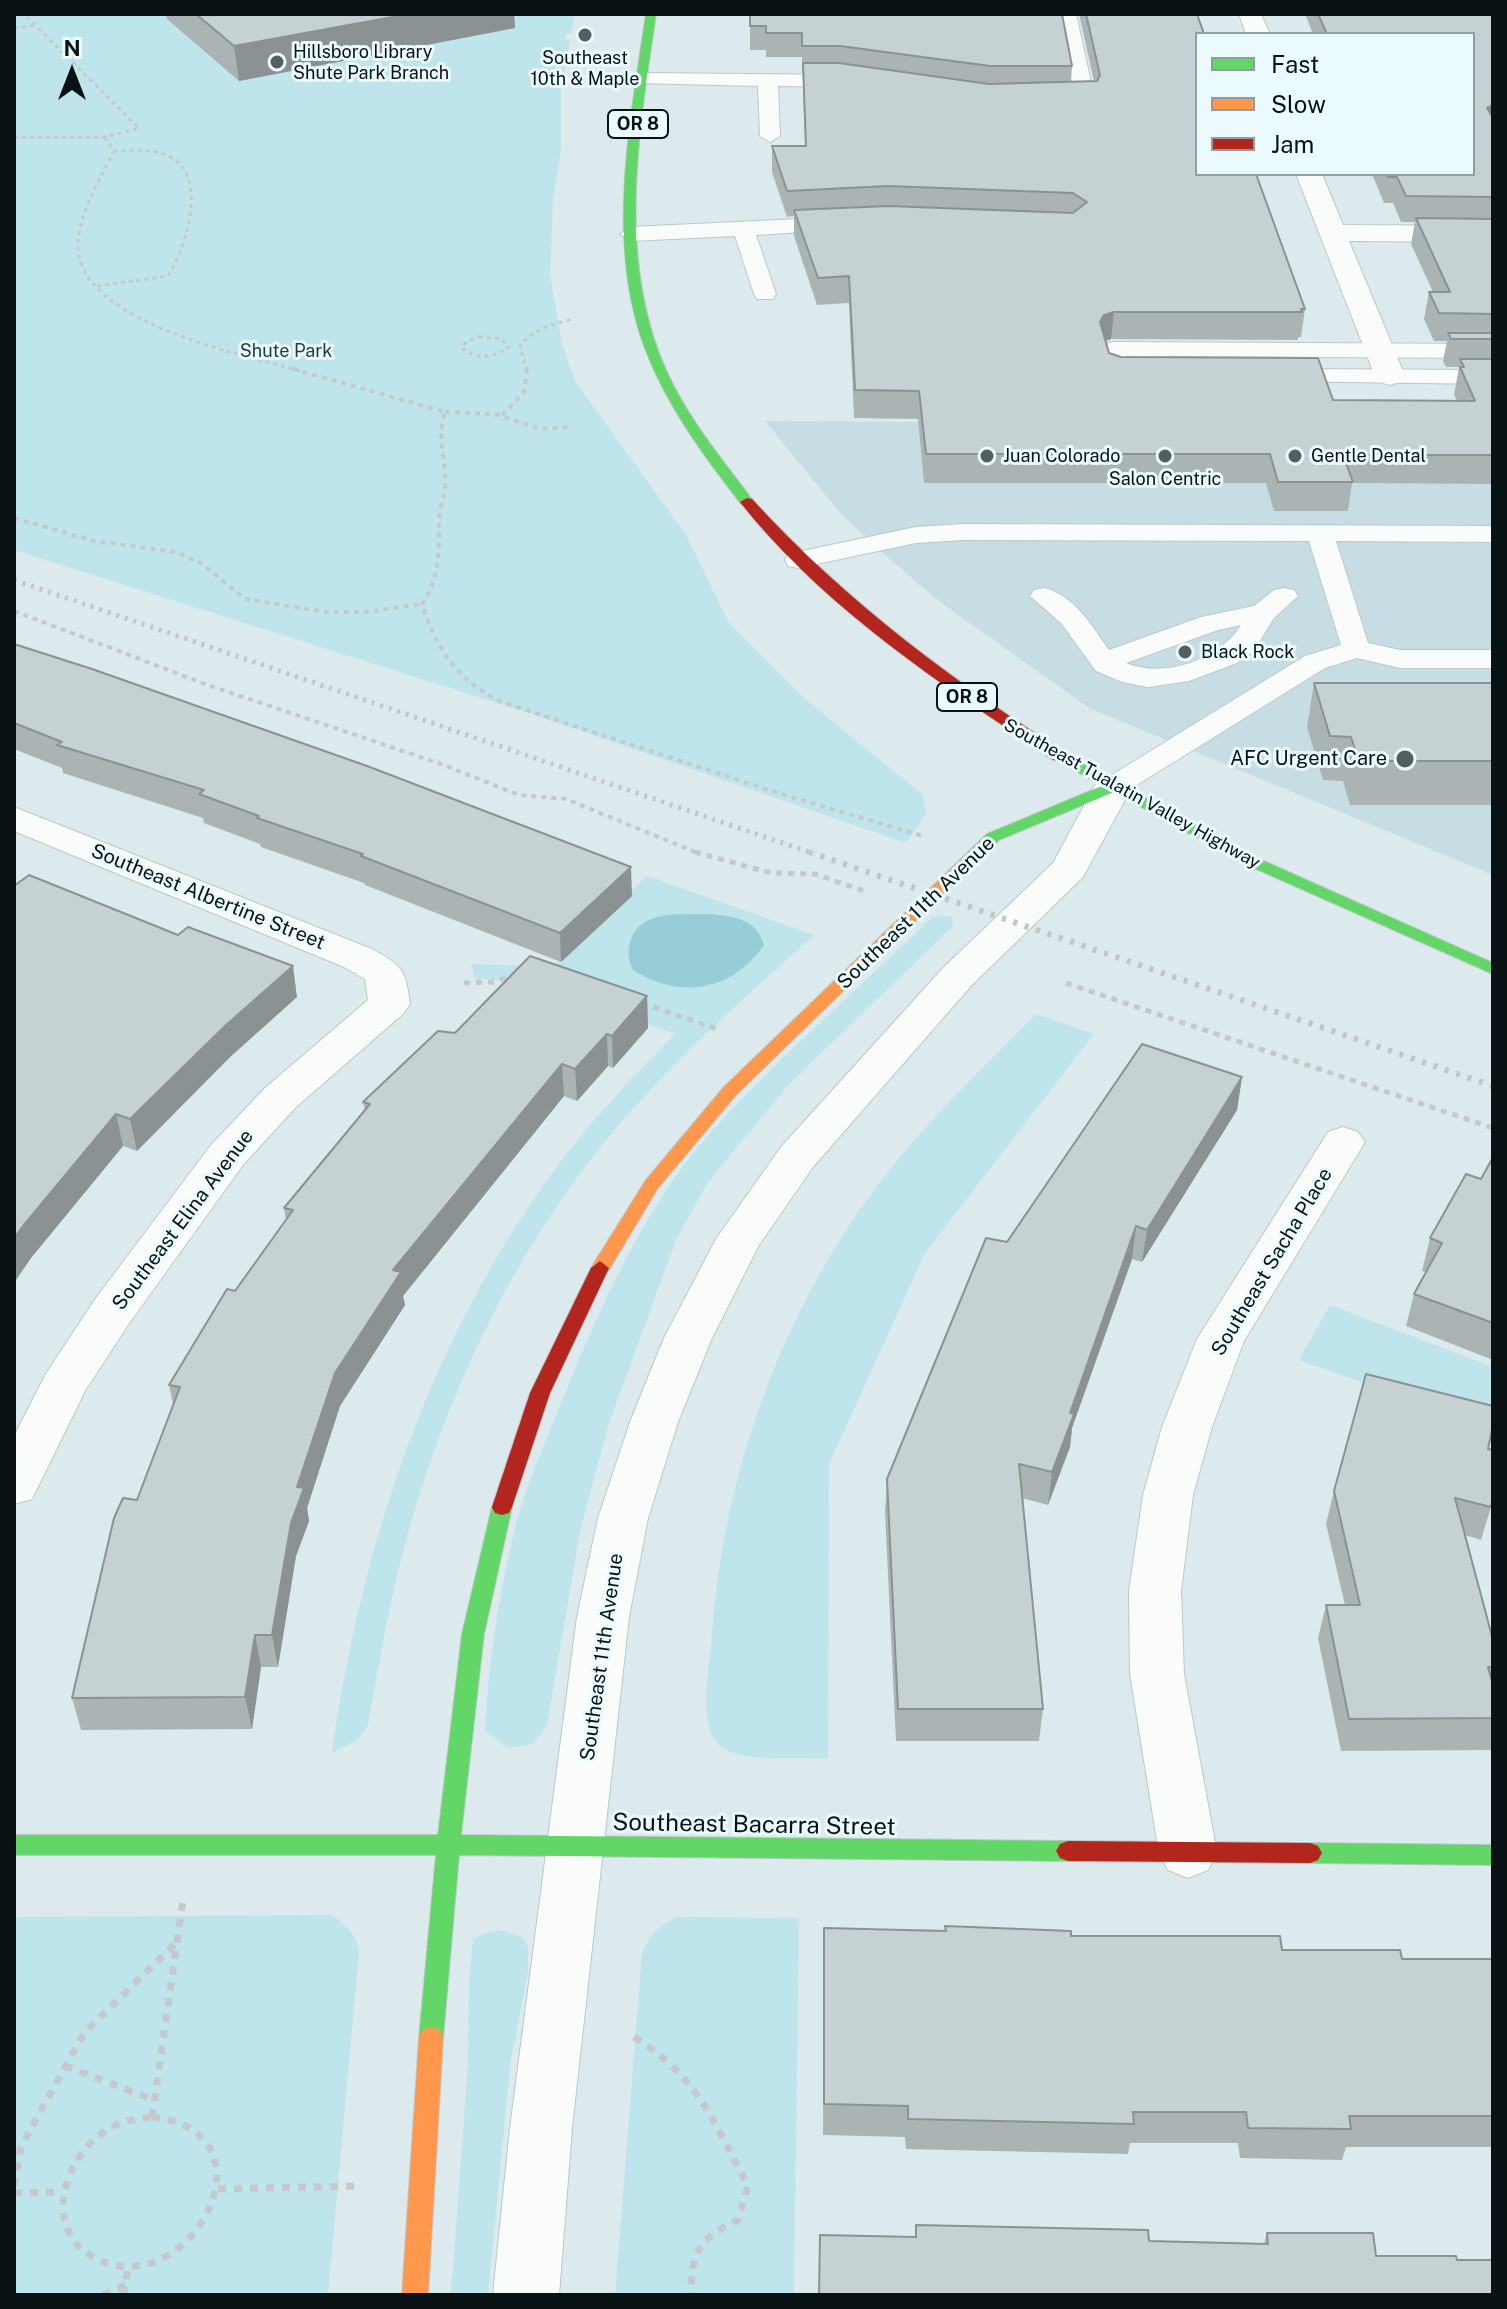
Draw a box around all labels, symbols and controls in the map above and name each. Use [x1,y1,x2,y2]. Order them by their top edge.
marker: Southeast 10th & Maple [576,26,594,44]
north arrow [32,32,112,112]
legend [1195,32,1475,176]
text: N [63,35,81,61]
place label: Hillsboro Library Shute Park Branch [293,41,449,84]
place label: Southeast 10th & Maple [531,47,639,90]
text: Fast [1271,50,1319,78]
marker: Hillsboro Library Shute Park Branch [268,53,286,71]
text: Slow [1271,90,1326,118]
road number: OR 8 [608,110,668,138]
text: Jam [1271,130,1314,158]
park label: Shute Park [240,340,332,362]
place label: Juan Colorado [1003,445,1120,467]
place label: Gentle Dental [1311,445,1426,467]
marker: Juan Colorado [978,447,996,465]
marker: Salon Centric [1156,447,1174,465]
marker: Gentle Dental [1286,447,1304,465]
place label: Salon Centric [1109,468,1221,490]
place label: Black Rock [1201,641,1294,663]
marker: Black Rock [1176,643,1194,661]
road number: OR 8 [937,683,997,711]
street label: Southeast Tualatin Valley Highway [1000,714,1264,874]
place label: AFC Urgent Care [1230,747,1387,771]
marker: AFC Urgent Care [1394,748,1416,770]
street label: Southeast 11th Avenue [832,832,1000,994]
street label: Southeast Albertine Street [87,839,329,955]
street label: Southeast Elina Avenue [107,1125,259,1315]
street label: Southeast Sacha Place [1206,1164,1338,1360]
street label: Southeast 11th Avenue [576,1552,628,1762]
street label: Southeast Bacarra Street [612,1808,896,1842]

